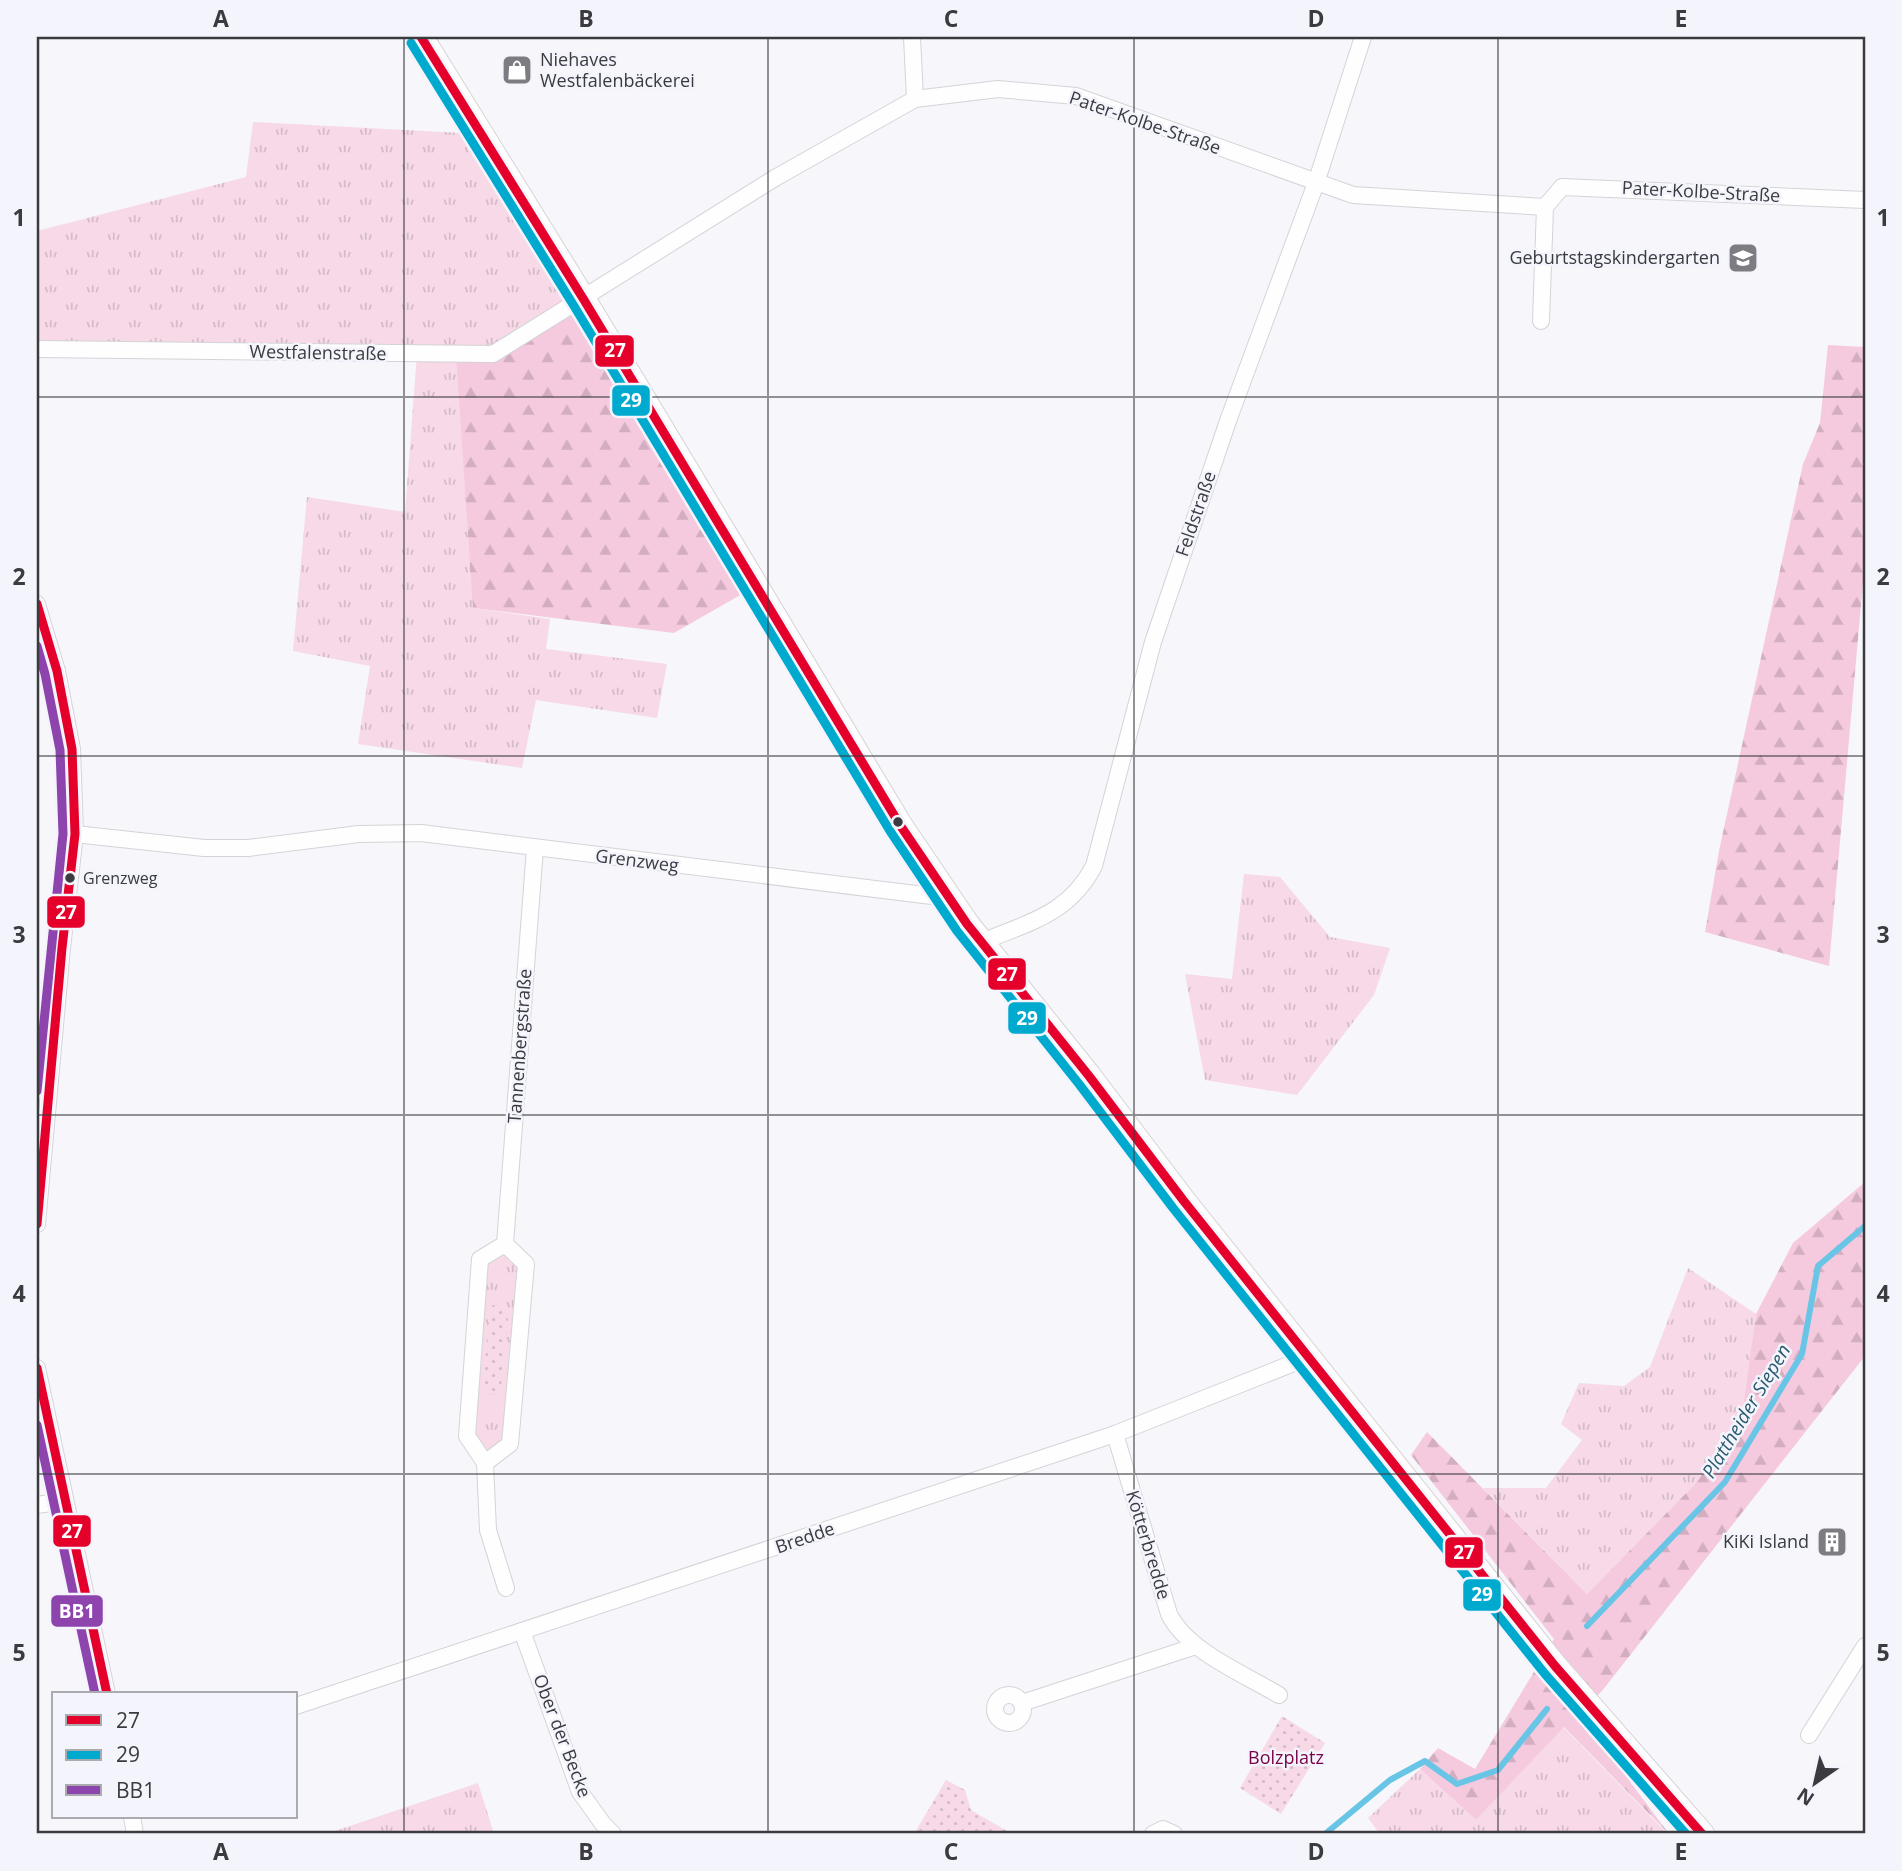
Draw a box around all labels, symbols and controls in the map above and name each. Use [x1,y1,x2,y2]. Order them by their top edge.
text: A [213,2,229,34]
text: B [578,2,594,34]
text: C [944,2,958,34]
text: D [1307,2,1325,34]
text: E [1675,2,1687,34]
place label: Niehaves Westfalenbäckerei [540,47,695,92]
shop icon: Niehaves Westfalenbäckerei [500,53,534,87]
street label: Pater-Kolbe-Straße [1066,85,1224,159]
street label: Pater-Kolbe-Straße [1621,175,1781,207]
text: 1 [12,201,26,233]
text: 1 [1876,201,1890,233]
school or university icon: Geburtstagskindergarten [1726,241,1760,275]
place label: Geburtstagskindergarten [1509,245,1720,269]
line badge: 27 [594,334,635,368]
text: 27 [604,337,626,363]
street label: Westfalenstraße [249,339,387,365]
line badge: 29 [611,384,651,417]
text: 29 [620,387,642,413]
street label: Feldstraße [1169,468,1221,559]
text: 2 [12,560,26,592]
text: 2 [1876,560,1890,592]
unlabelled marker [891,815,905,829]
street label: Grenzweg [594,843,680,877]
place label: Grenzweg [83,867,158,889]
marker: Grenzweg [63,871,77,885]
line badge: 27 [46,895,86,929]
text: 27 [55,899,77,925]
text: 3 [12,918,26,950]
text: 3 [1876,918,1890,950]
line badge: 27 [987,957,1027,991]
text: 27 [996,961,1018,987]
street label: Tannenbergstraße [502,968,536,1124]
line badge: 29 [1007,1001,1047,1035]
text: 29 [1016,1005,1038,1031]
text: 4 [12,1277,26,1309]
text: 4 [1876,1277,1890,1309]
water label: Plattheider Siepen [1696,1339,1796,1483]
street label: Kötterbredde [1121,1487,1177,1602]
line badge: 27 [52,1514,92,1548]
street label: Bredde [772,1516,838,1558]
text: 27 [61,1518,83,1544]
building icon: KiKi Island [1815,1525,1849,1559]
place label: KiKi Island [1723,1529,1809,1553]
line badge: 27 [1444,1536,1484,1569]
text: 27 [1453,1539,1475,1565]
line badge: 29 [1462,1578,1502,1612]
text: 29 [1471,1581,1493,1607]
line badge: BB1 [50,1594,104,1628]
text: BB1 [59,1598,95,1624]
text: 5 [12,1636,26,1668]
text: 5 [1876,1636,1890,1668]
street label: Ober der Becke [528,1671,597,1801]
legend [52,1692,298,1818]
text: 27 [116,1706,140,1734]
text: 29 [116,1740,140,1768]
park label: Bolzplatz [1248,1745,1324,1769]
north arrow [1780,1748,1850,1818]
text: BB1 [116,1776,155,1804]
text: N [1792,1782,1819,1812]
text: A [213,1835,229,1867]
text: B [578,1835,594,1867]
text: C [944,1835,958,1867]
text: D [1307,1835,1325,1867]
text: E [1675,1835,1687,1867]

